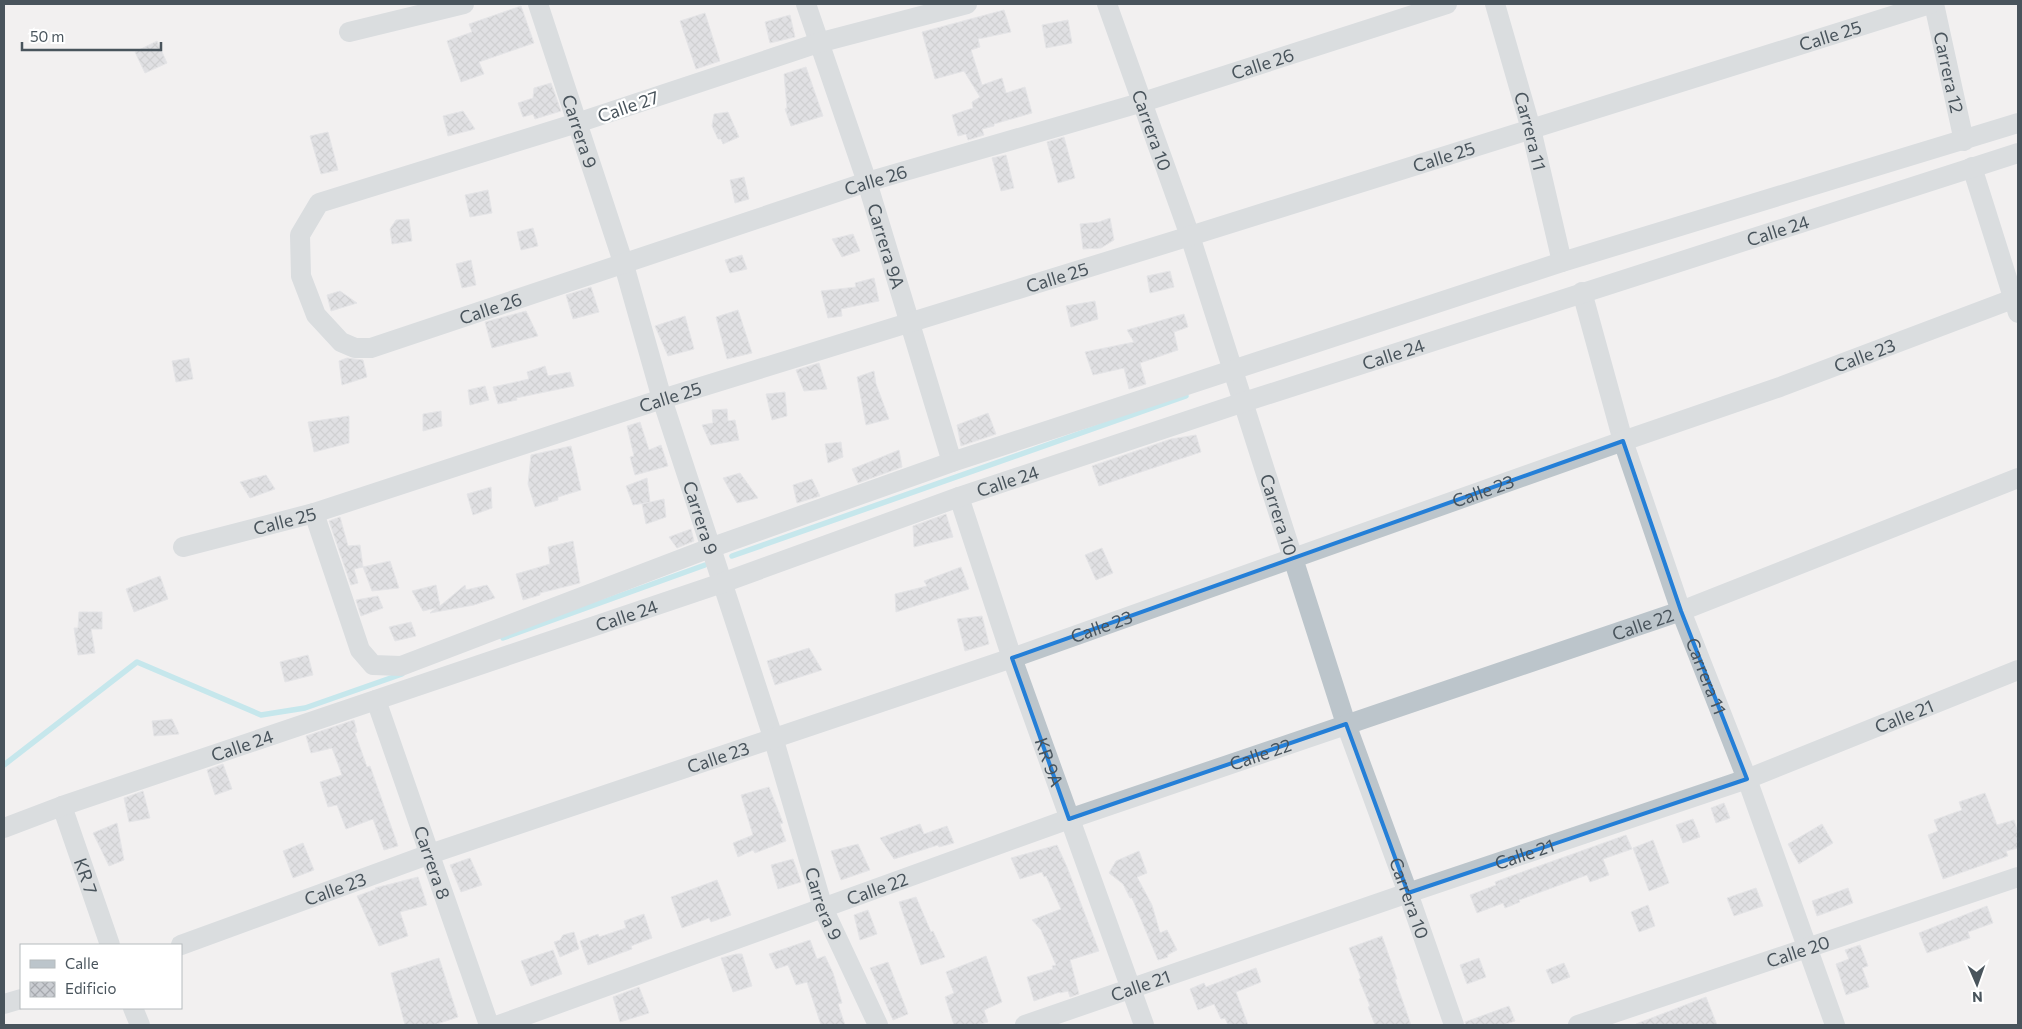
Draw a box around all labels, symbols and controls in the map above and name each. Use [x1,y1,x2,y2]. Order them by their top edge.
street label: Calle 25 [1796,15,1864,55]
scale bar [22,20,161,52]
text: 50 m [30,27,64,45]
street label: Carrera 12 [1929,30,1969,115]
street label: Calle 26 [1228,43,1297,84]
street label: Calle 27 [595,85,661,127]
street label: Carrera 10 [1128,87,1177,174]
street label: Carrera 11 [1510,89,1551,173]
street label: Carrera 9 [558,92,602,171]
street label: Calle 25 [1410,136,1478,177]
street label: Calle 26 [841,160,910,200]
street label: Carrera 9A [863,201,910,291]
street label: Calle 24 [1744,210,1812,251]
street label: Calle 25 [1023,257,1091,297]
street label: Calle 26 [456,287,525,329]
street label: Calle 23 [1831,333,1898,377]
street label: Calle 24 [1359,334,1427,374]
street label: Calle 25 [636,377,704,417]
street label: Calle 24 [974,460,1042,501]
street label: Calle 23 [1449,470,1517,512]
street label: Carrera 10 [1256,471,1302,558]
street label: Carrera 9 [679,478,723,557]
street label: Calle 25 [251,502,318,539]
street label: Calle 24 [593,594,661,636]
street label: Calle 22 [1609,603,1676,645]
street label: Calle 23 [1067,605,1135,647]
street label: Carrera 11 [1682,634,1732,718]
street label: Calle 21 [1871,694,1937,738]
street label: Calle 24 [208,724,276,766]
street label: Calle 22 [1226,733,1294,775]
street label: KR 9A [1030,734,1068,789]
street label: Calle 23 [684,736,752,778]
street label: Carrera 8 [410,823,455,902]
street label: Calle 21 [1492,834,1557,874]
street label: Carrera 10 [1385,854,1434,942]
street label: KR 7 [70,855,103,897]
street label: Carrera 9 [801,865,847,944]
street label: Calle 23 [301,867,369,910]
street label: Calle 22 [843,867,911,910]
street label: Calle 20 [1763,930,1832,972]
legend [20,944,182,1009]
text: Calle [65,954,99,972]
north arrow [1952,959,2002,1009]
street label: Calle 21 [1108,965,1173,1006]
text: Edificio [65,979,116,997]
text: N [1972,989,1983,1006]

